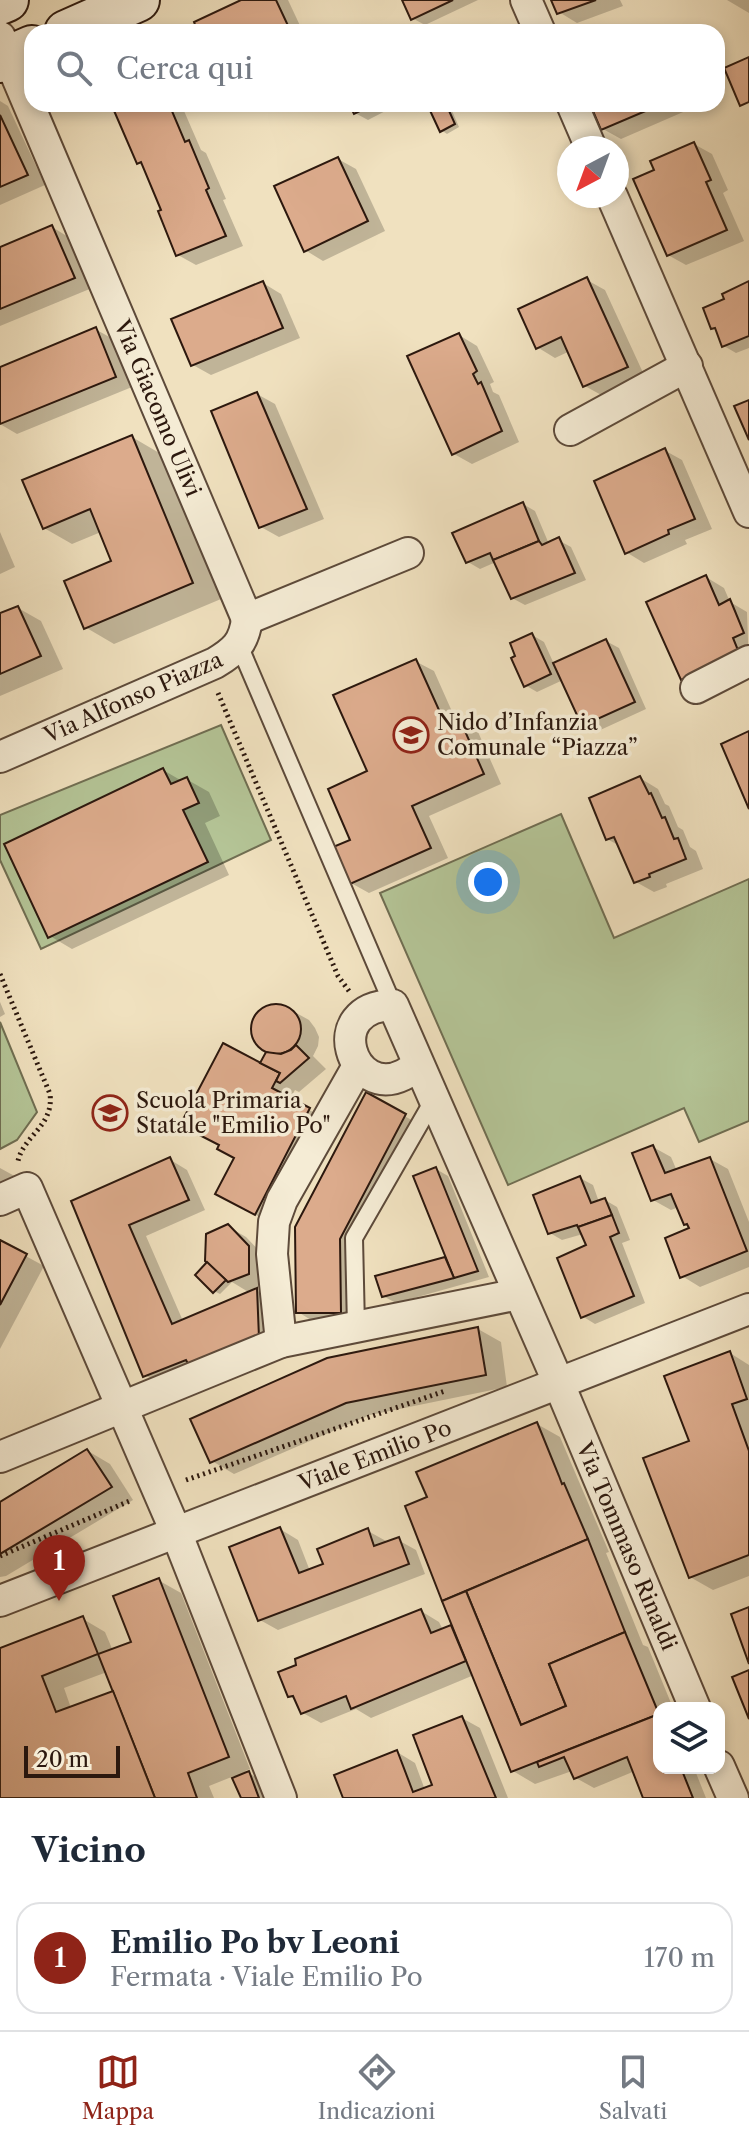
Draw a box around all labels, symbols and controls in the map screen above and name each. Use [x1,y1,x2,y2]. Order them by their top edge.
search box [24,24,725,112]
icon: search [52,46,96,90]
text: Cerca qui [116,50,253,87]
north arrow [557,136,629,208]
street label: Via Giacomo Ulivi [108,315,207,501]
street label: Via Alfonso Piazza [39,646,227,749]
place label: Nido d’Infanzia Comunale “Piazza” [437,709,638,761]
school or university icon: Nido d’Infanzia Comunale “Piazza” [392,716,430,754]
your location [468,862,508,902]
place label: Scuola Primaria Statale "Emilio Po" [136,1087,331,1139]
school or university icon: Scuola Primaria Statale "Emilio Po" [91,1094,129,1132]
street label: Viale Emilio Po [294,1414,455,1497]
street label: Via Tommaso Rinaldi [570,1437,683,1655]
pin: 1 [33,1535,85,1601]
map controls [653,1702,725,1774]
button: layers [653,1702,725,1774]
scale bar [24,1742,120,1778]
text: 20 m [36,1746,89,1773]
text: Vicino [32,1829,146,1871]
text: Emilio Po bv Leoni [110,1924,400,1961]
text: 1 [54,1942,66,1974]
text: 170 m [644,1942,715,1974]
text: Fermata · Viale Emilio Po [110,1961,423,1993]
tab: Mappa [82,2050,154,2125]
tab: Indicazioni [318,2050,435,2125]
tab: Salvati [599,2050,667,2125]

